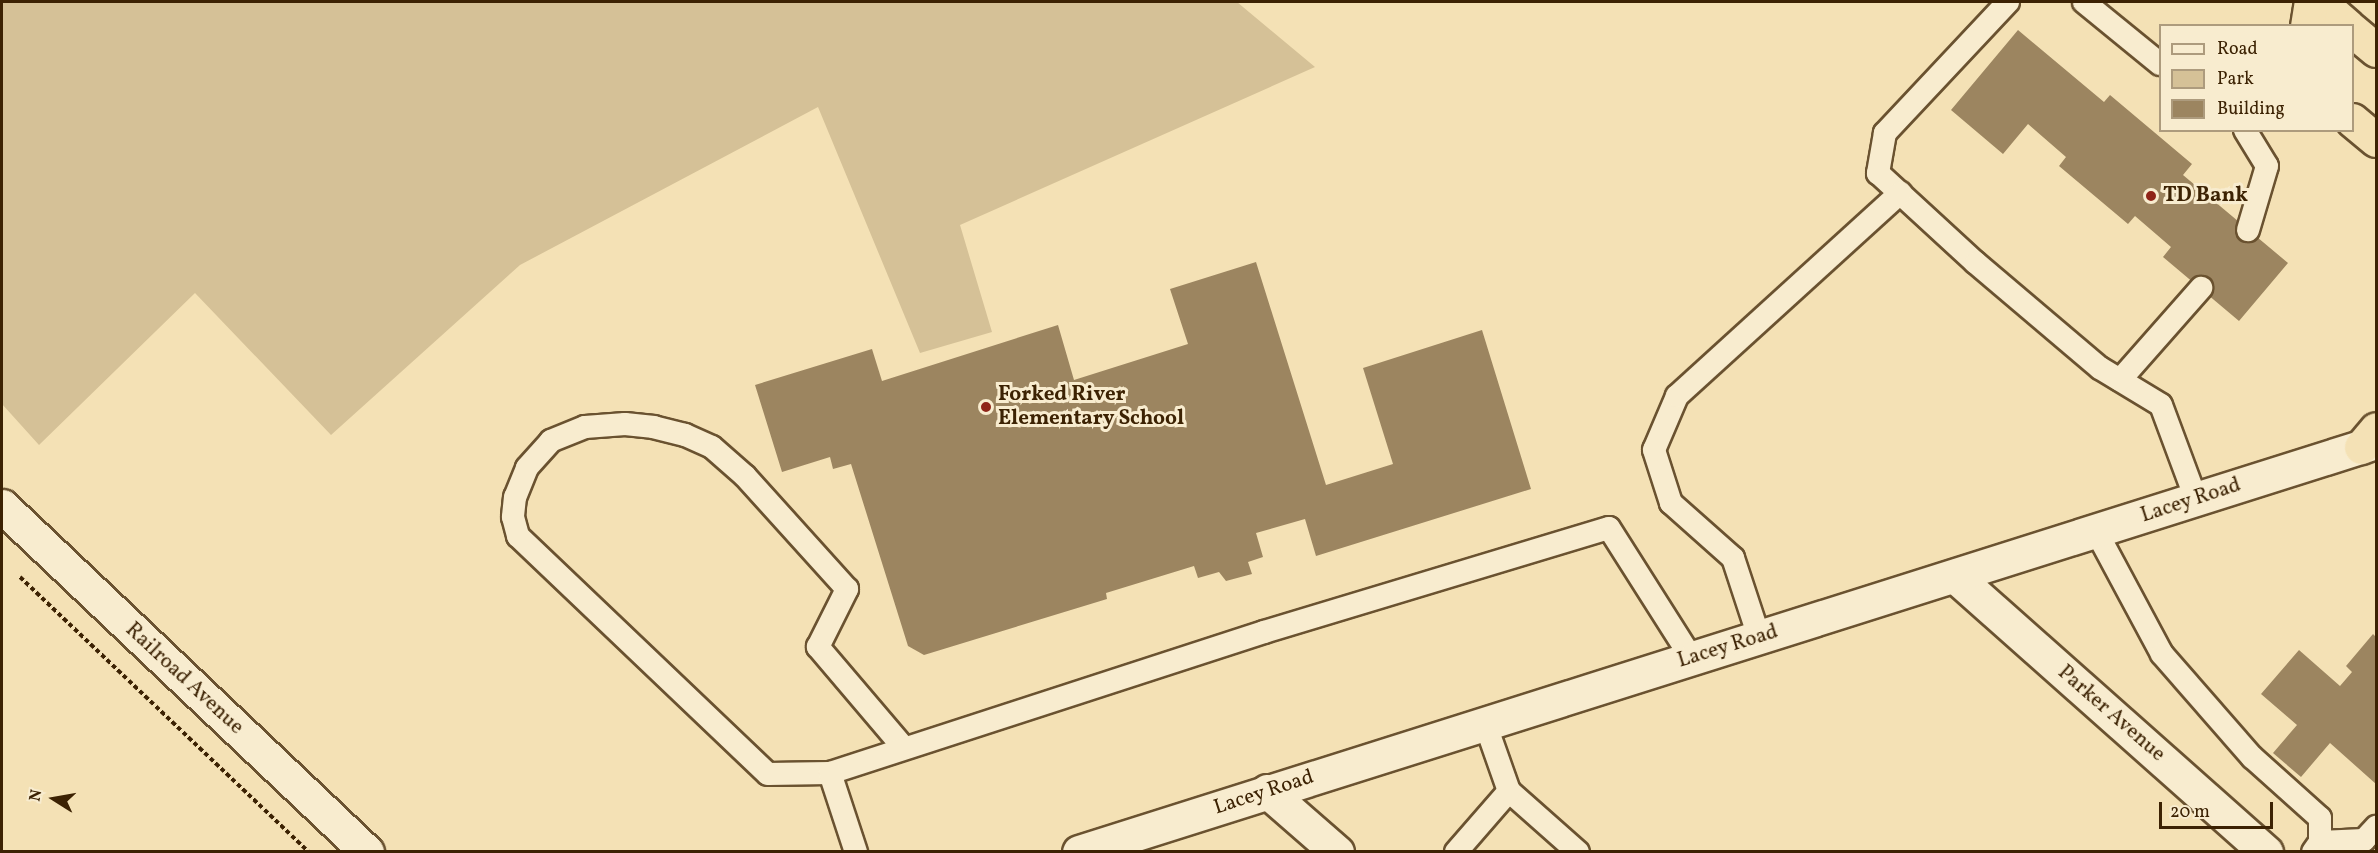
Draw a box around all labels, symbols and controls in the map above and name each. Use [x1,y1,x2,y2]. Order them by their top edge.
legend [2159,24,2354,132]
text: Road [2217,37,2258,62]
text: Park [2217,67,2254,92]
text: Building [2217,97,2285,122]
place label: TD Bank [2163,183,2248,209]
marker: TD Bank [2144,189,2158,203]
place label: Forked River Elementary School [998,382,1184,432]
marker: Forked River Elementary School [979,400,993,414]
street label: Lacey Road [2137,473,2245,529]
street label: Railroad Avenue [120,618,248,740]
street label: Lacey Road [1674,620,1782,674]
street label: Parker Avenue [2052,660,2170,768]
street label: Lacey Road [1210,765,1318,821]
north arrow [24,769,84,829]
text: N [24,788,48,803]
scale bar [2162,790,2276,828]
text: 20 m [2170,800,2210,825]

